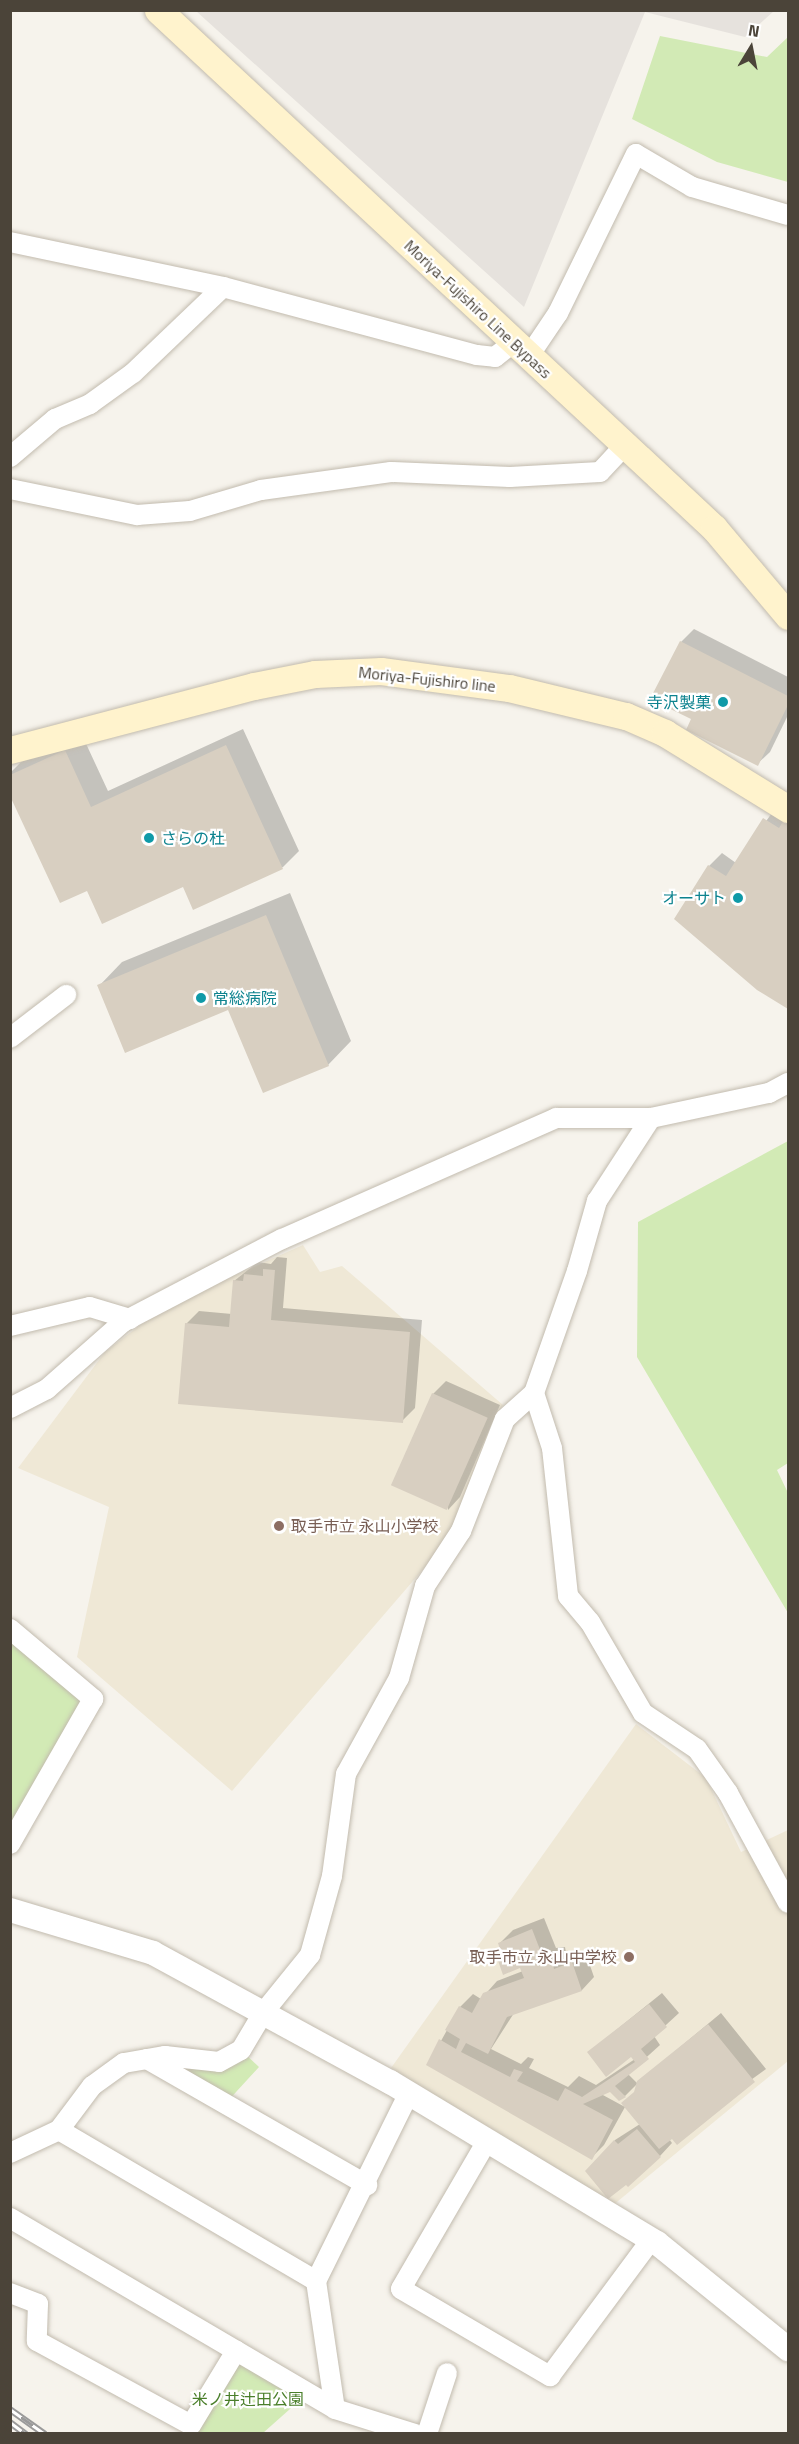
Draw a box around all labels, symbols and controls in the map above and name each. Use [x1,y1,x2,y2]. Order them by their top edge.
text: N [747,17,762,43]
north arrow [721,18,781,78]
street label: Moriya-Fujishiro Line Bypass [400,236,556,382]
street label: Moriya-Fujishiro line [357,662,497,696]
place label: 寺沢製菓 [647,692,711,712]
marker: 寺沢製菓 [716,695,730,709]
place label: さらの杜 [161,828,225,848]
marker: さらの杜 [142,831,156,845]
place label: オーサト [662,888,726,908]
marker: オーサト [731,891,745,905]
place label: 常総病院 [213,988,277,1008]
marker: 常総病院 [194,991,208,1005]
place label: 取手市立 永山小学校 [291,1516,439,1536]
marker: 取手市立 永山小学校 [272,1519,286,1533]
place label: 取手市立 永山中学校 [469,1947,617,1967]
marker: 取手市立 永山中学校 [622,1950,636,1964]
park label: 米ノ井辻田公園 [192,2389,304,2409]

